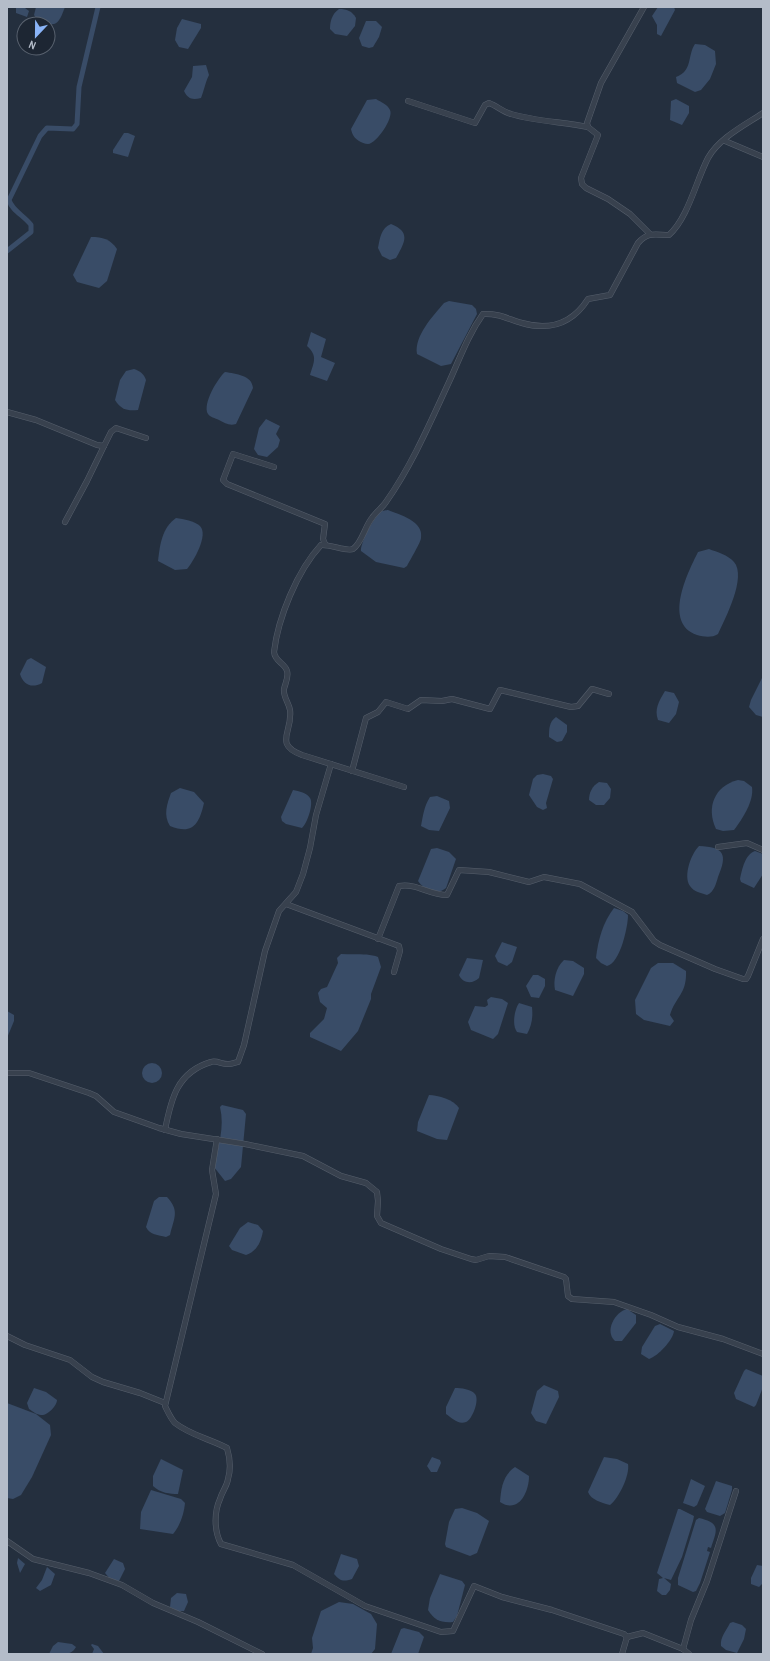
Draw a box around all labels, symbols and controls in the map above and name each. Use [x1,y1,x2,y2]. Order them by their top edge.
north arrow [16,16,56,56]
text: N [27,38,38,53]

